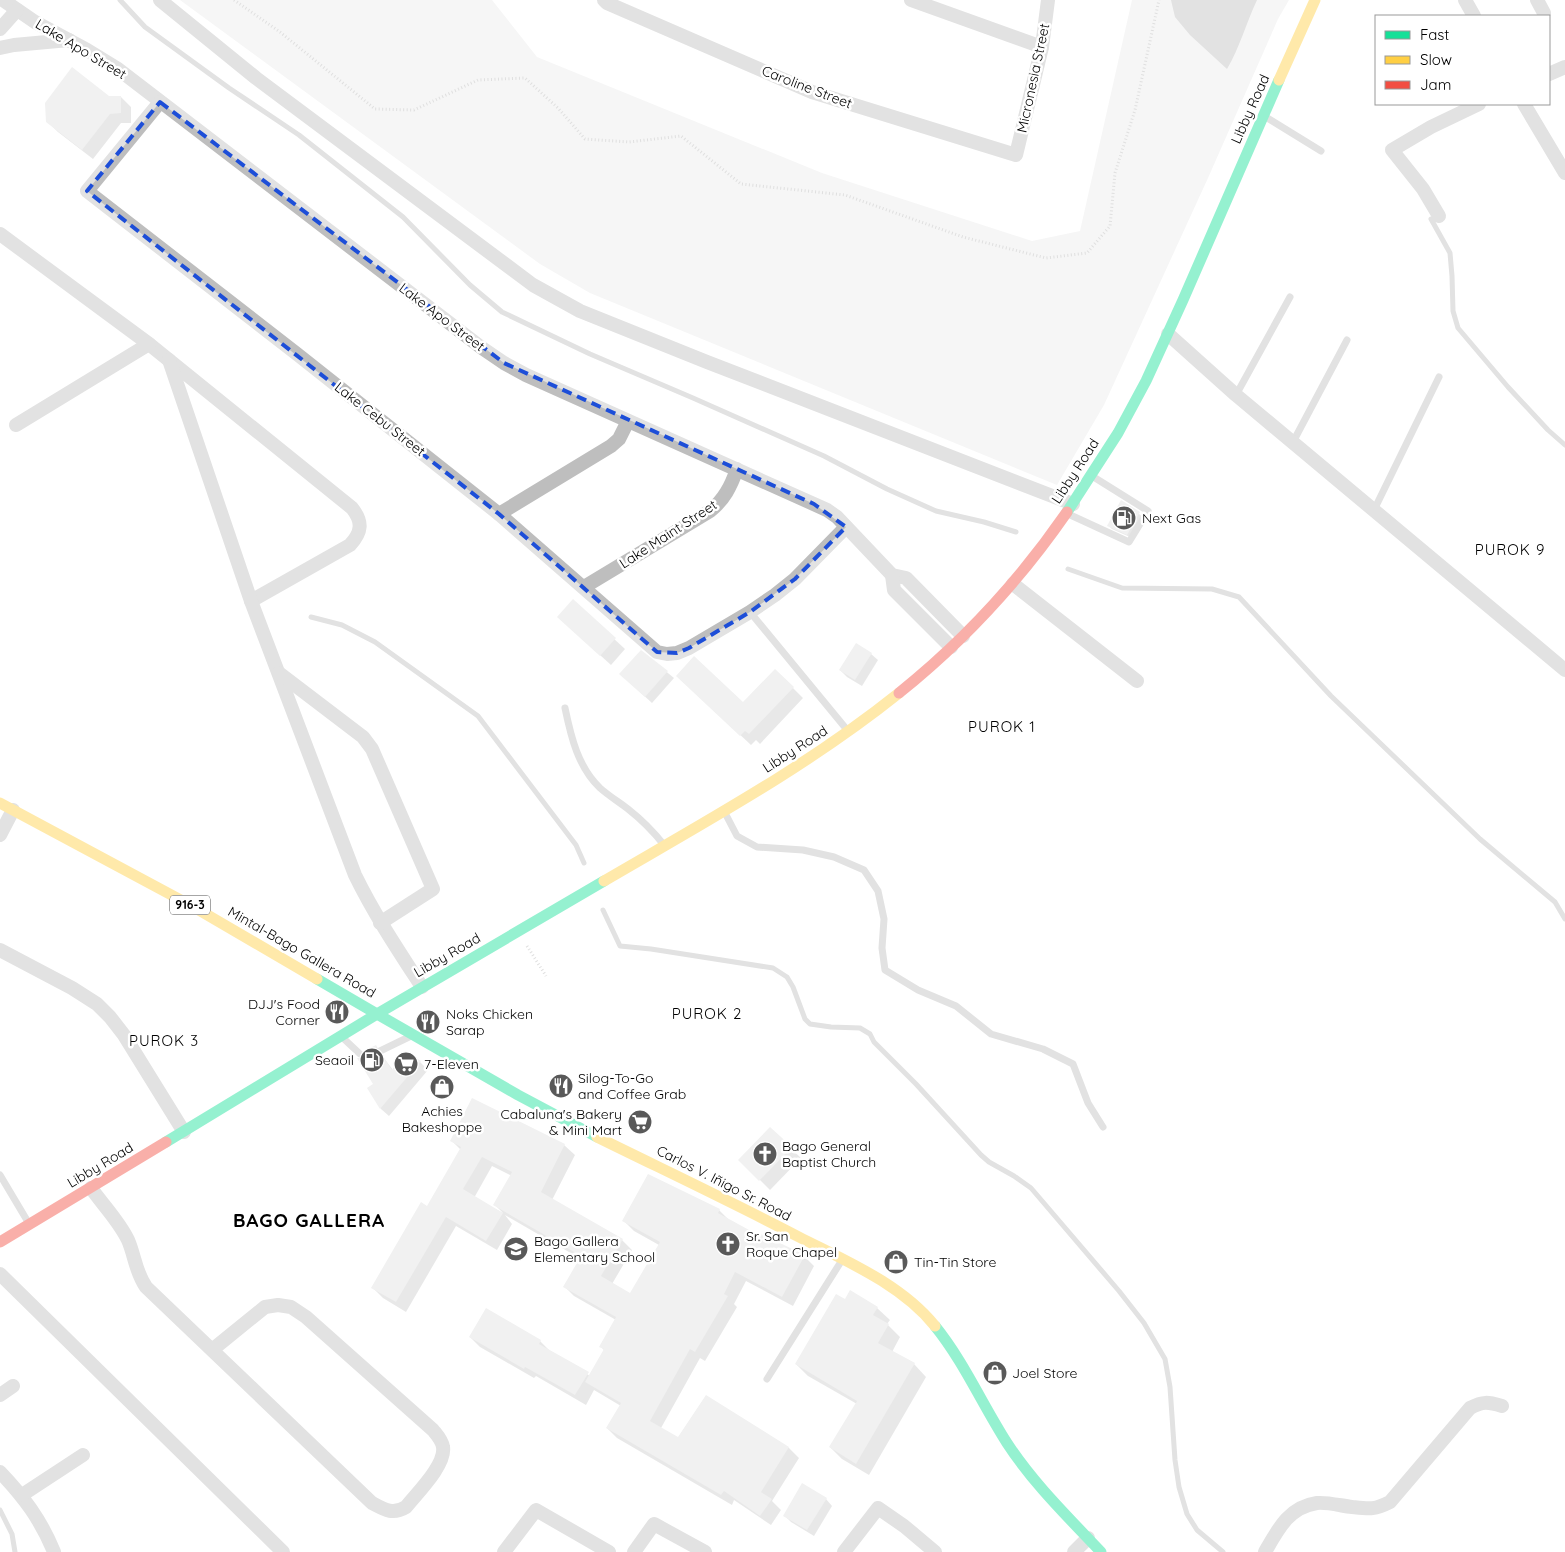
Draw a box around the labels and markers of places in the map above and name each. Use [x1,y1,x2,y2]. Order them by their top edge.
fuel station icon: Next Gas [1111,505,1137,531]
place label: Next Gas [1142,509,1201,527]
place label: DJJ's Food Corner [248,995,321,1029]
restaurant icon: DJJ's Food Corner [324,999,350,1025]
place label: Noks Chicken Sarap [446,1005,533,1039]
restaurant icon: Noks Chicken Sarap [415,1009,441,1035]
fuel station icon: Seaoil [359,1047,385,1073]
place label: Seaoil [315,1051,354,1069]
supermarket icon: 7-Eleven [393,1051,419,1077]
place label: 7-Eleven [424,1055,479,1073]
place label: Silog-To-Go and Coffee Grab [578,1069,686,1103]
restaurant icon: Silog-To-Go and Coffee Grab [548,1073,574,1099]
shop icon: Achies Bakeshoppe [429,1074,455,1100]
place label: Achies Bakeshoppe [402,1102,482,1136]
place label: Cabaluna's Bakery & Mini Mart [501,1105,622,1139]
supermarket icon: Cabaluna's Bakery & Mini Mart [627,1109,653,1135]
place label: Bago General Baptist Church [782,1137,876,1171]
church icon: Bago General Baptist Church [752,1141,778,1167]
place label: Sr. San Roque Chapel [746,1227,837,1261]
church icon: Sr. San Roque Chapel [715,1231,741,1257]
place label: Bago Gallera Elementary School [534,1232,655,1266]
school or university icon: Bago Gallera Elementary School [503,1236,529,1262]
shop icon: Tin-Tin Store [883,1249,909,1275]
place label: Tin-Tin Store [914,1253,996,1271]
shop icon: Joel Store [982,1360,1008,1386]
place label: Joel Store [1012,1364,1077,1382]

